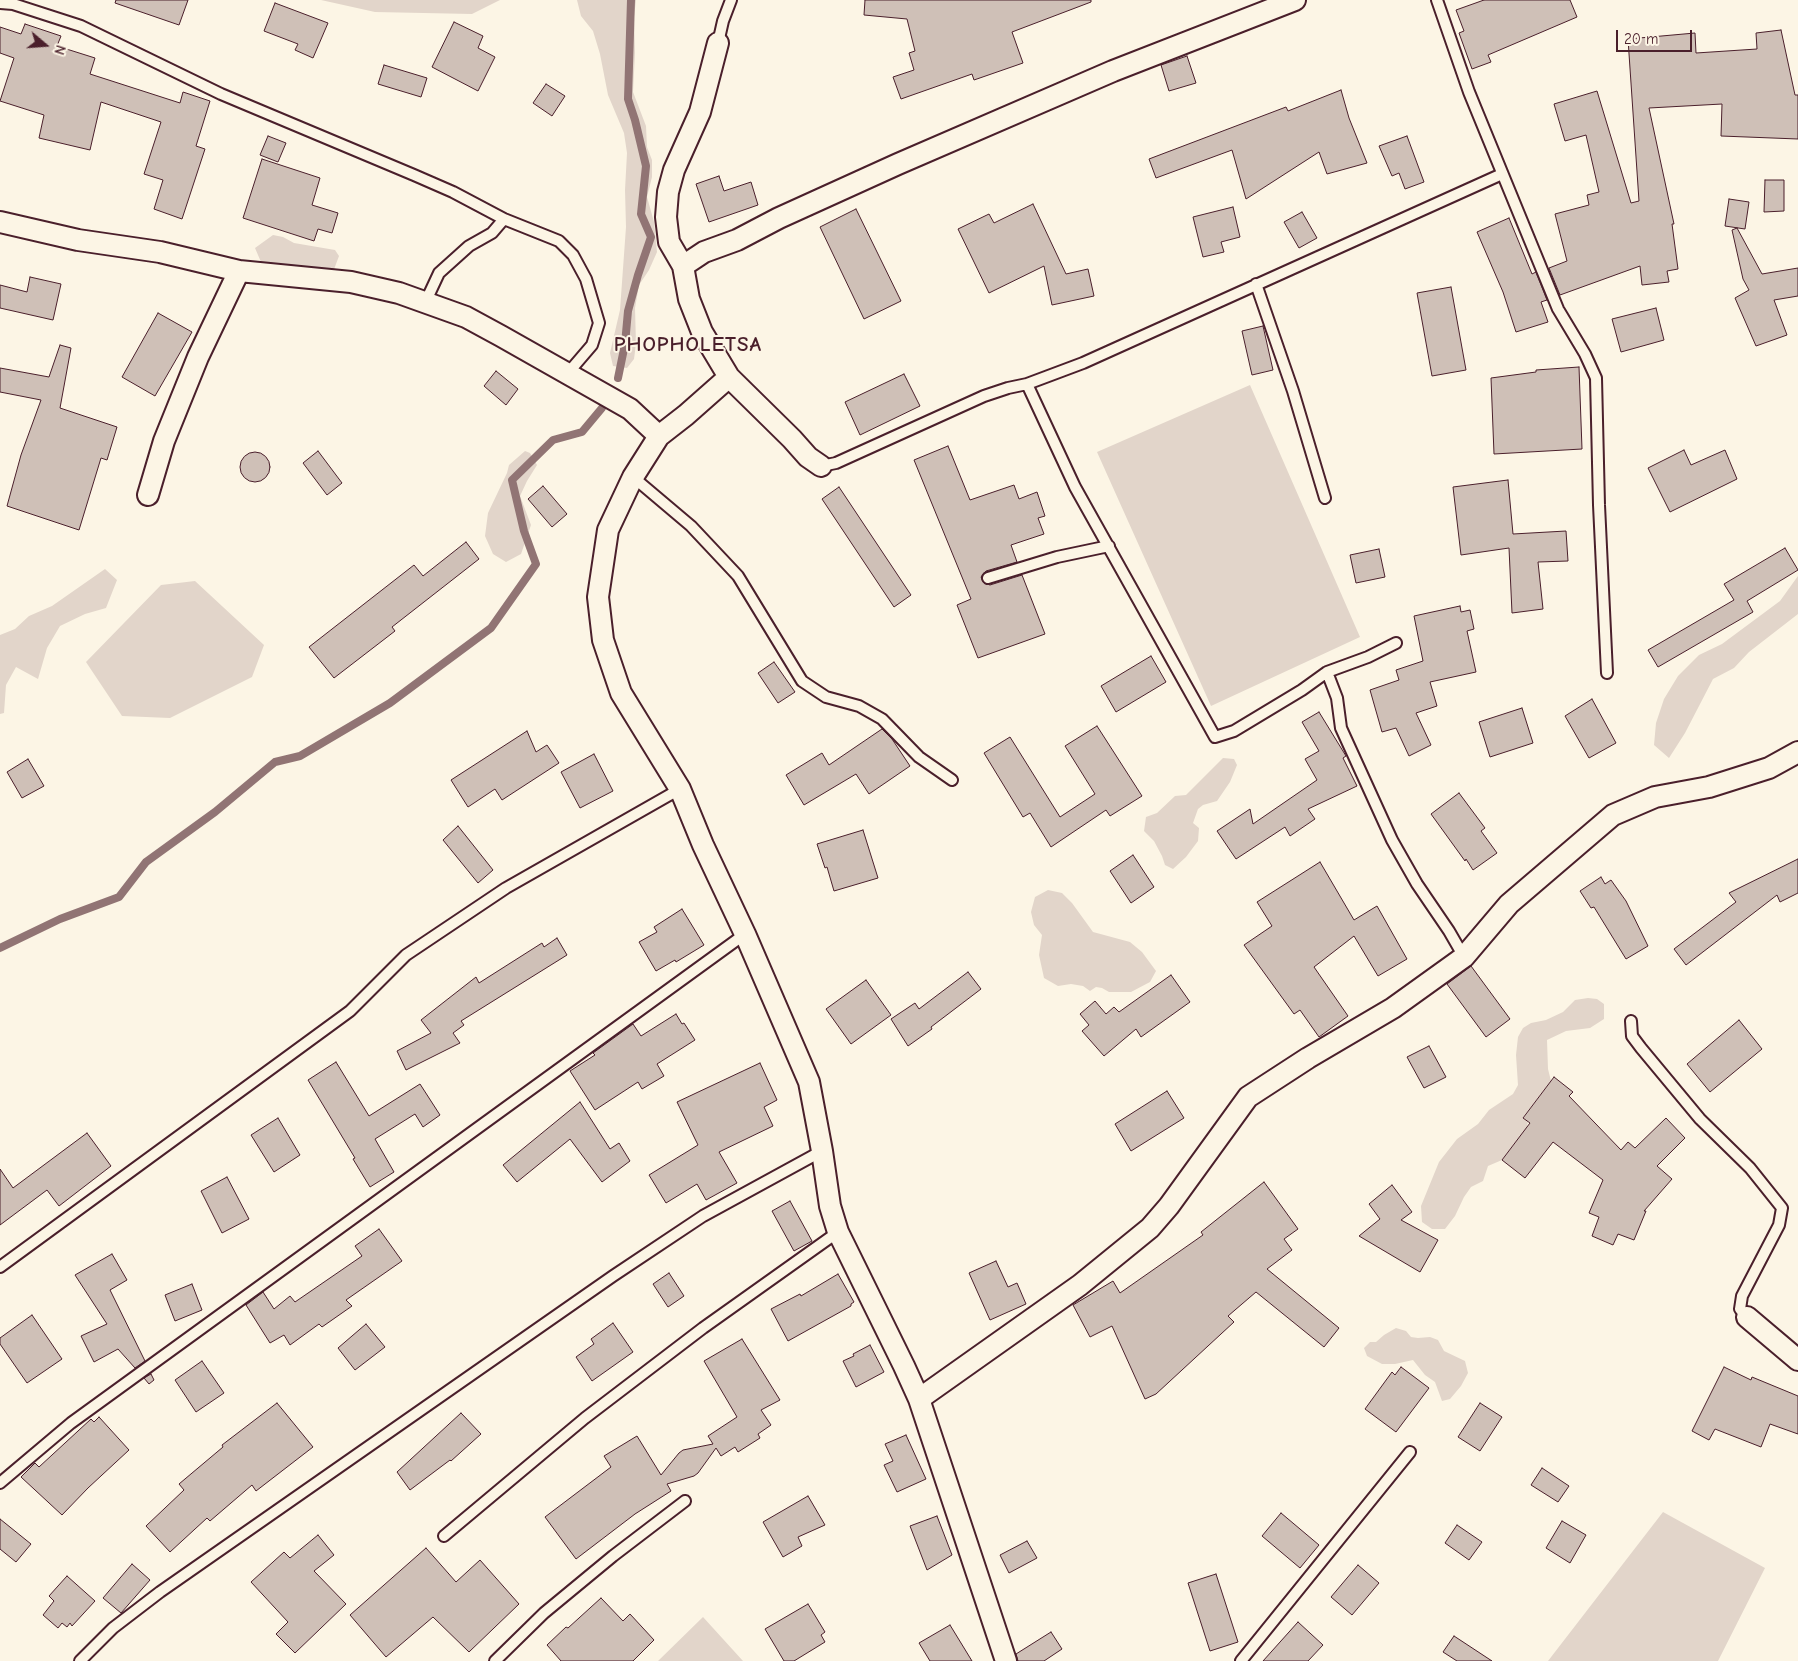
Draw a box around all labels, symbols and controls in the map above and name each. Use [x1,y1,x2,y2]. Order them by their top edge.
north arrow [20,20,70,70]
scale bar [1618,20,1694,52]
text: 20 m [1624,30,1658,48]
text: N [50,43,69,57]
district label: PHOPHOLETSA [612,332,764,358]

